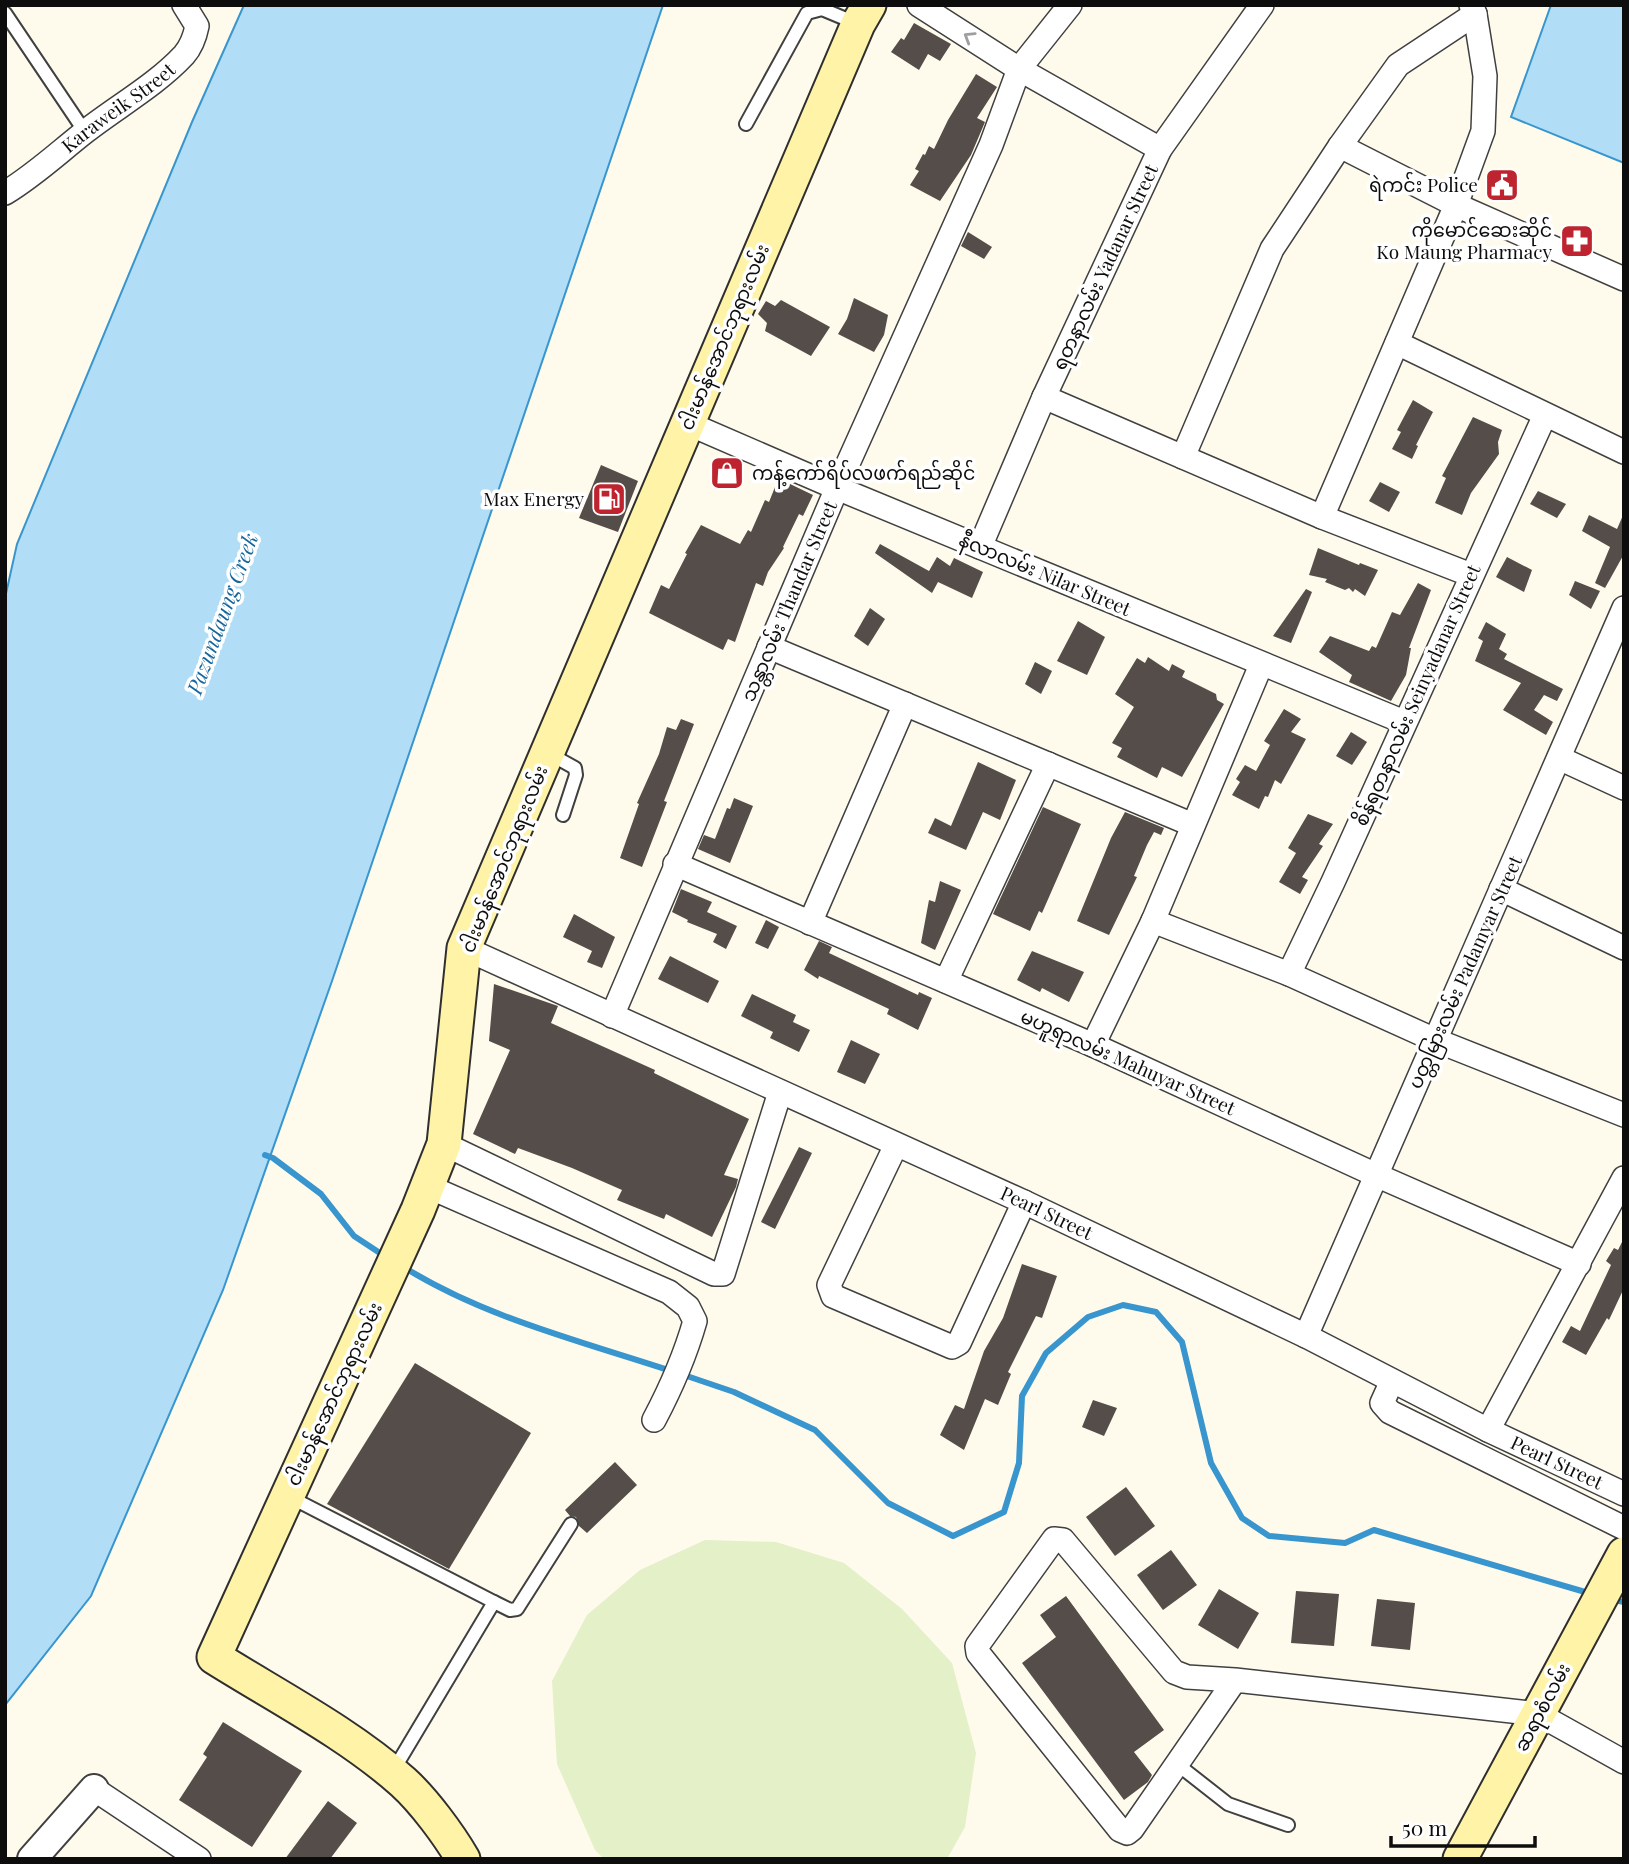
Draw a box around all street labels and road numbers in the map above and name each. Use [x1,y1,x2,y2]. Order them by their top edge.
street label: Karaweik Street [55,56,180,158]
street label: ရတနာလမ်း Yadanar Street [1045,159,1167,375]
street label: ငါးမာန်အောင်ဘုရားလမ်း [672,240,779,436]
street label: သန္တာလမ်း Thandar Street [734,496,846,706]
street label: နီလာလမ်း Nilar Street [954,525,1135,625]
street label: စိန်ရတနာလမ်း Seinyadanar Street [1347,559,1489,831]
street label: ငါးမာန်အောင်ဘုရားလမ်း [454,761,557,958]
street label: ပတ္တမြားလမ်း Padamyar Street [1401,851,1531,1094]
street label: မဟူရာလမ်း Mahuyar Street [1015,1002,1240,1125]
street label: Pearl Street [997,1179,1098,1245]
street label: ငါးမာန်အောင်ဘုရားလမ်း [279,1298,392,1492]
street label: Pearl Street [1507,1429,1608,1494]
street label: ဆရာစံလမ်း [1507,1658,1579,1757]

